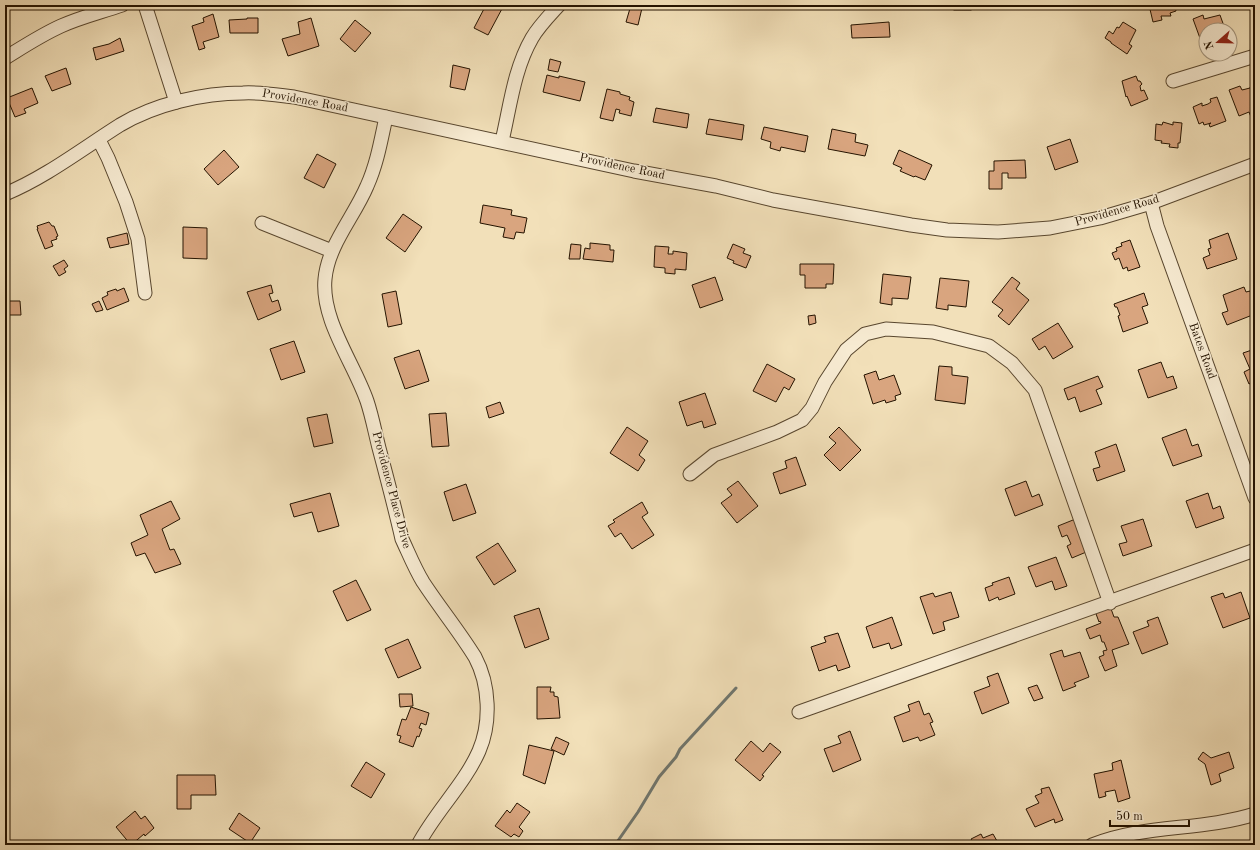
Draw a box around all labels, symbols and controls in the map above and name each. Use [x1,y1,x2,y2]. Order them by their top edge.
north arrow [1198,22,1238,62]
text: N [1203,39,1217,51]
street label: Providence Road [261,88,349,114]
street label: Providence Road [578,152,666,182]
street label: Providence Road [1073,193,1161,229]
street label: Bates Road [1186,321,1218,381]
street label: Providence Place Drive [370,430,413,550]
scale bar [1110,802,1189,828]
text: 50 m [1116,810,1143,823]

